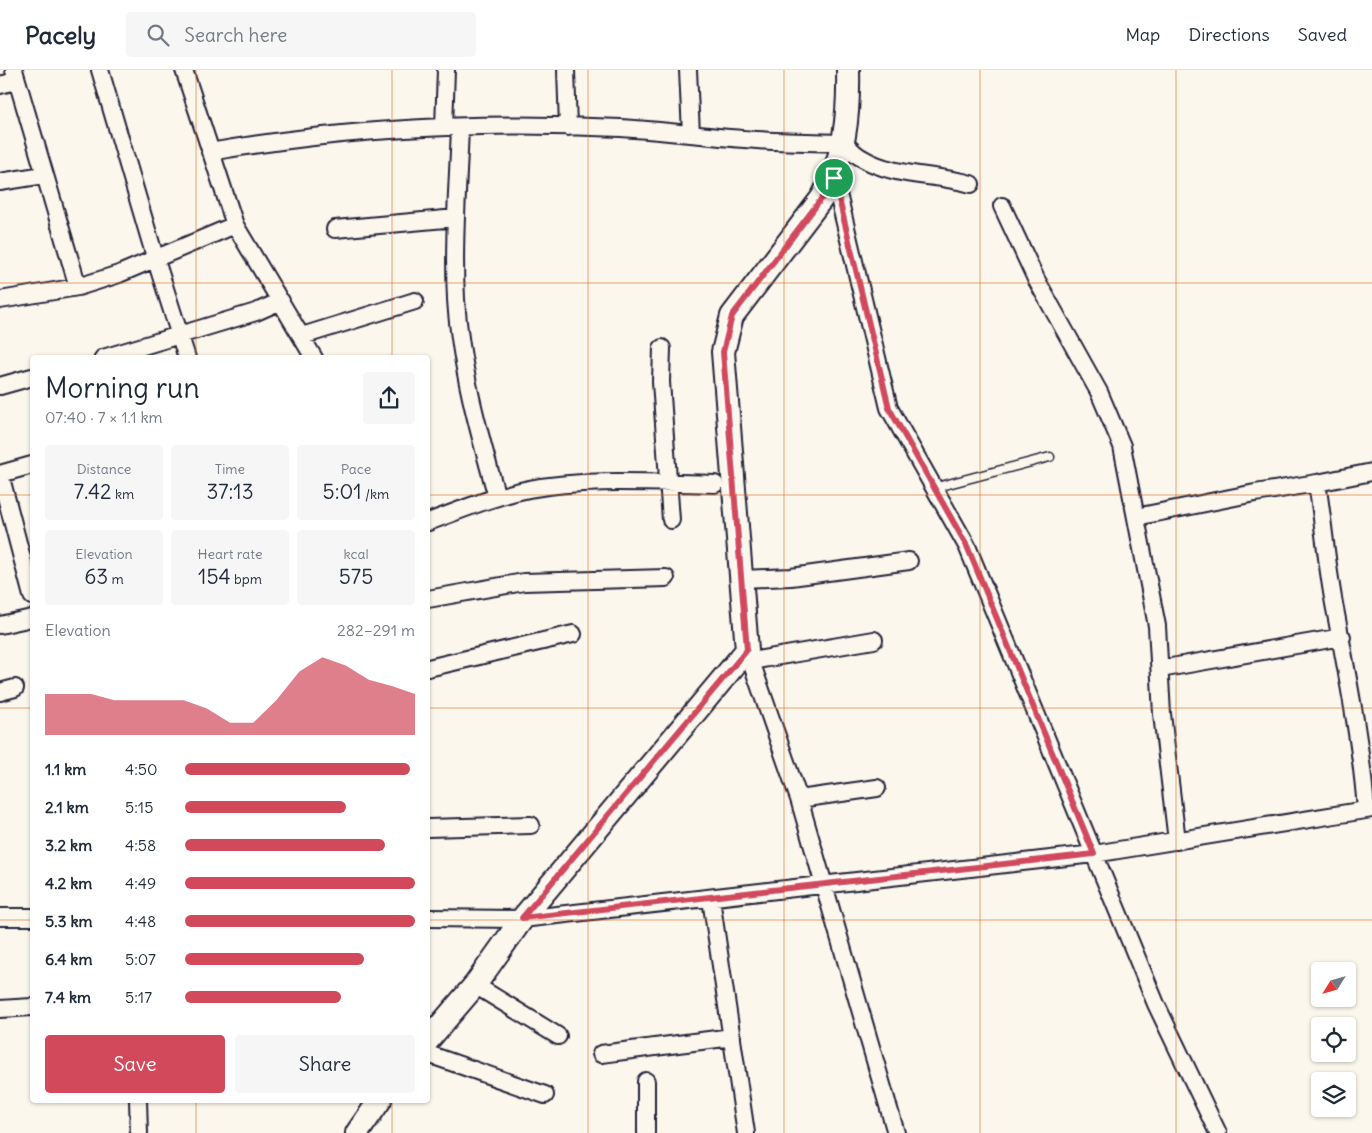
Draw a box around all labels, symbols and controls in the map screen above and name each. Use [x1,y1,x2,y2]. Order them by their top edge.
search box [126,12,476,57]
text: Pacely [25,20,96,50]
icon: search [144,21,172,49]
text: Search here [184,23,287,47]
text: Map [1125,23,1160,46]
text: Directions [1188,23,1270,46]
text: Saved [1298,23,1347,46]
pin [813,157,855,199]
icon: arrive [820,164,848,192]
text: Morning run [45,370,200,406]
button: share [363,372,415,424]
text: 07:40 · 7 × 1.1 km [45,407,163,427]
text: Distance [77,460,131,478]
text: Time [215,460,245,478]
text: Pace [341,460,371,478]
text: 7.42 [74,478,112,505]
text: 37:13 [206,478,254,505]
text: 5:01 [323,478,362,505]
text: km [112,485,134,503]
text: /km [362,485,389,503]
text: Elevation [75,545,133,563]
text: Heart rate [198,545,262,563]
text: kcal [343,545,369,563]
text: 63 [84,563,108,590]
text: 154 [198,563,231,590]
text: 575 [339,563,373,590]
text: m [108,570,124,588]
text: bpm [231,570,262,588]
text: Elevation [45,620,111,640]
text: 282–291 m [337,620,415,640]
text: 1.1 km [45,759,86,779]
text: 4:50 [125,759,158,779]
text: 2.1 km [45,797,89,817]
text: 5:15 [125,797,153,817]
text: 3.2 km [45,835,92,855]
text: 4:58 [125,835,156,855]
text: 4.2 km [45,873,92,893]
text: 4:49 [125,873,156,893]
text: 5.3 km [45,911,93,931]
text: 4:48 [125,911,156,931]
text: 6.4 km [45,949,93,969]
text: 5:07 [125,949,156,969]
north arrow [1311,962,1356,1008]
map controls [1311,962,1356,1117]
text: 7.4 km [45,987,91,1007]
text: 5:17 [125,987,152,1007]
button: locate [1311,1017,1356,1062]
button: Save [45,1035,225,1093]
button: Share [235,1035,415,1093]
button: layers [1311,1072,1356,1117]

